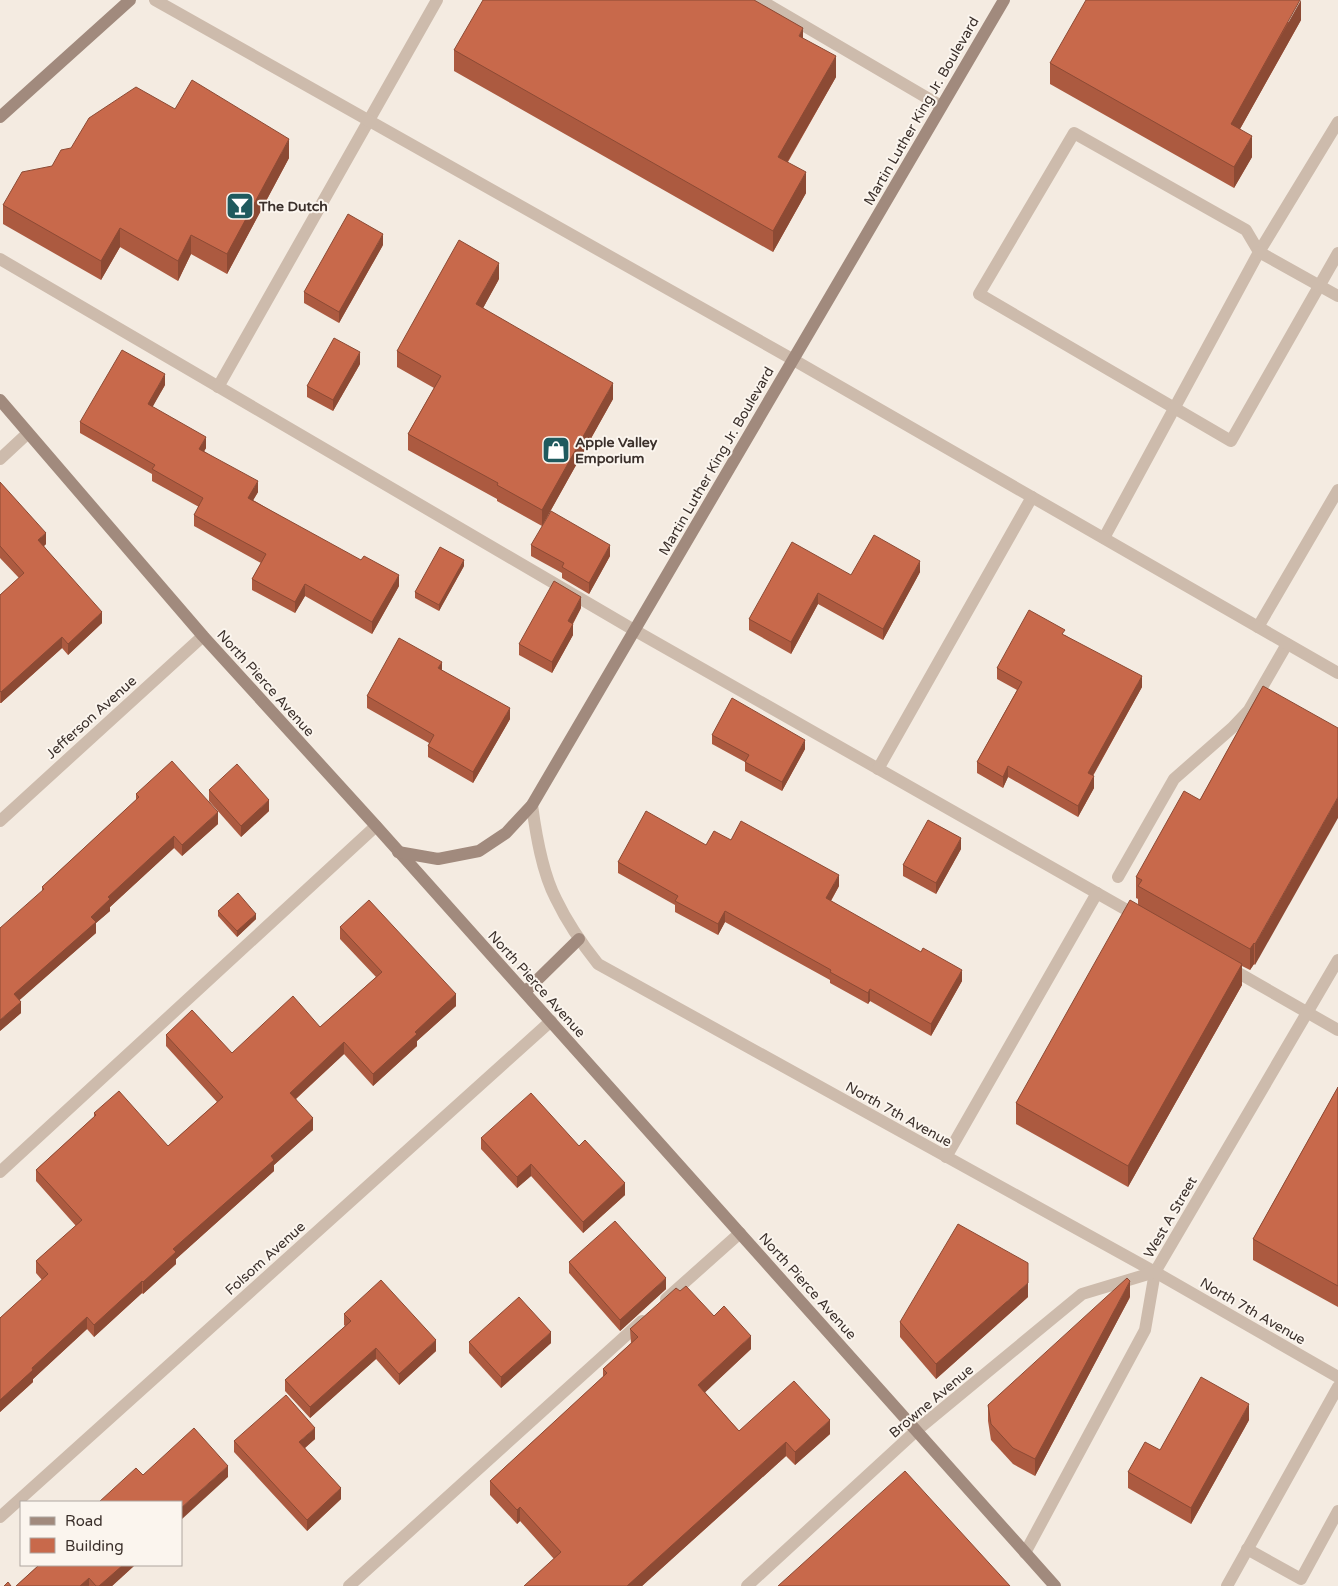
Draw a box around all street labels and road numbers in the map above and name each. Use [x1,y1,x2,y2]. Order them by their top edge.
street label: Martin Luther King Jr. Boulevard [860,14,983,209]
street label: Martin Luther King Jr. Boulevard [655,364,778,559]
street label: North Pierce Avenue [213,627,318,740]
street label: Jefferson Avenue [43,672,140,762]
street label: North Pierce Avenue [484,928,589,1041]
street label: North 7th Avenue [843,1078,955,1151]
street label: West A Street [1140,1173,1201,1261]
street label: Folsom Avenue [222,1218,309,1299]
street label: North Pierce Avenue [755,1230,860,1343]
street label: North 7th Avenue [1197,1274,1309,1349]
street label: Browne Avenue [886,1361,977,1441]

